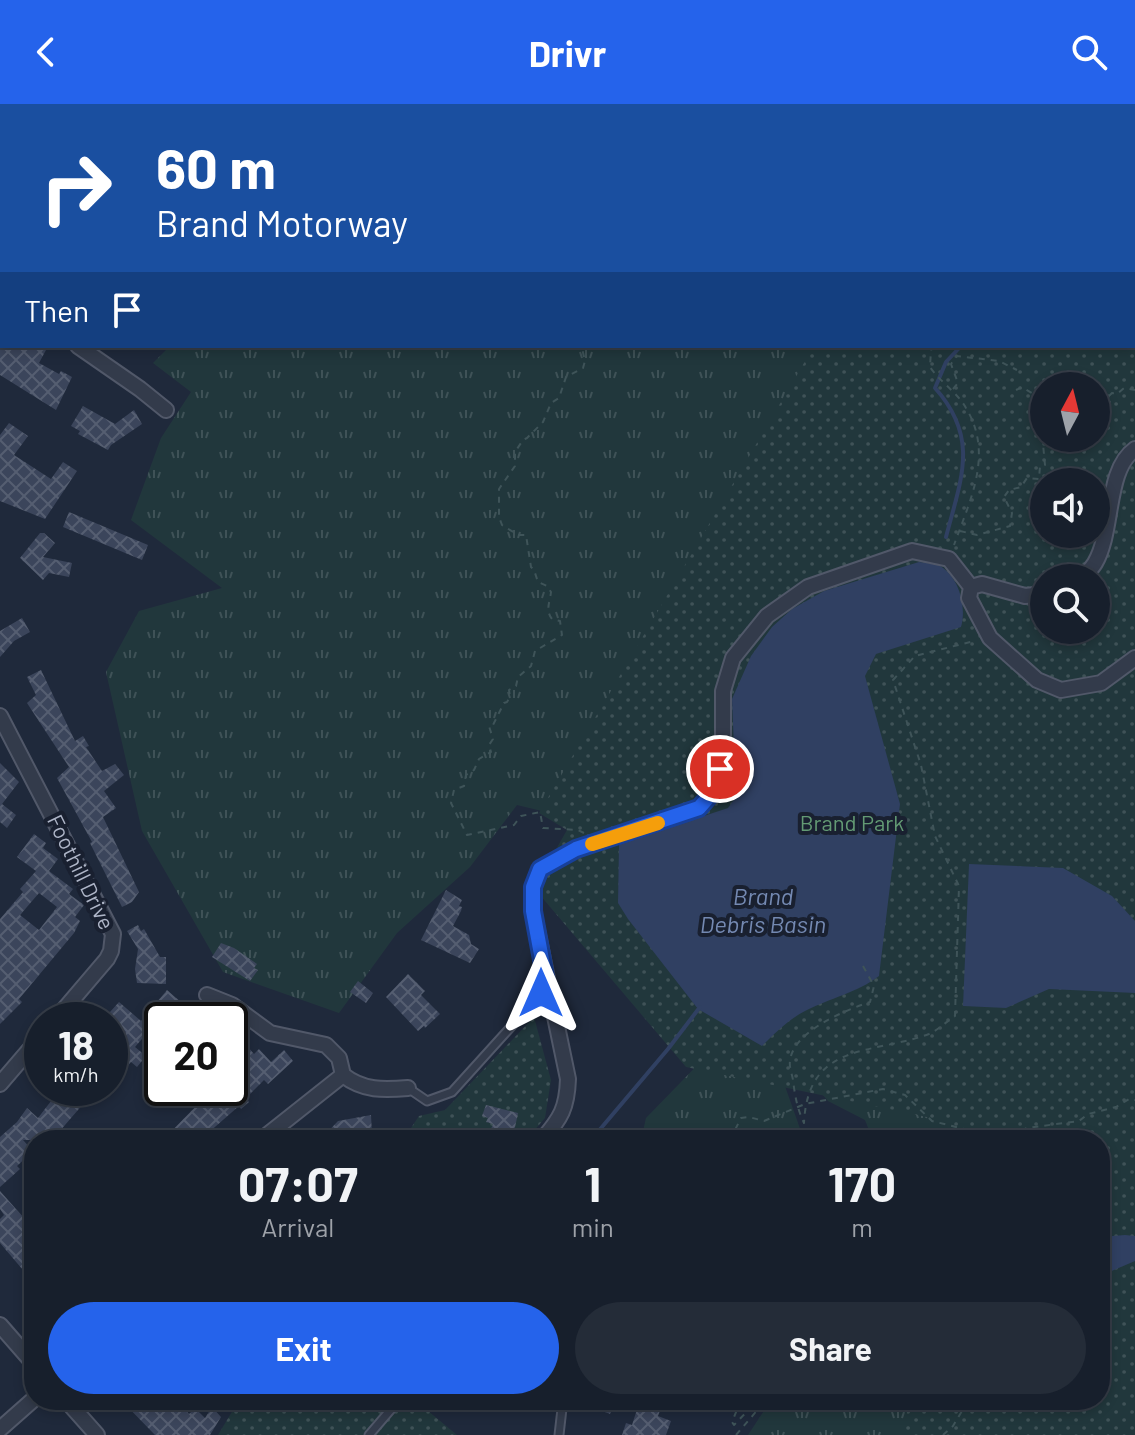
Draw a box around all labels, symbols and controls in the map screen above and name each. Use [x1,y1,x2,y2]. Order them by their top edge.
icon: back [24,30,68,74]
icon: search [1067,30,1111,74]
text: Drivr [529,31,606,74]
text: 60 m [156,133,276,200]
icon: right [24,136,128,240]
text: Brand Motorway [156,201,408,244]
icon: arrive [105,288,149,332]
text: Then [24,292,89,328]
north arrow [1030,372,1110,452]
map controls [1030,372,1110,644]
button: sound [1030,468,1110,548]
button: search [1030,564,1110,644]
pin [686,735,754,803]
icon: arrive [698,747,742,791]
park label: Brand Park [800,809,904,835]
street label: Foothill Drive [43,810,121,933]
water label: Brand Debris Basin [700,881,826,938]
position arrow [499,951,583,1035]
speed limit sign: 20 [144,1002,248,1106]
text: 18 [58,1020,94,1068]
text: km/h [53,1062,99,1086]
text: 07:07 [238,1154,358,1212]
text: 1 [584,1154,601,1212]
text: 170 [828,1154,896,1212]
text: Arrival [262,1211,334,1242]
text: min [572,1211,614,1242]
text: m [851,1211,873,1242]
button: Exit [48,1302,559,1394]
button: Share [575,1302,1086,1394]

